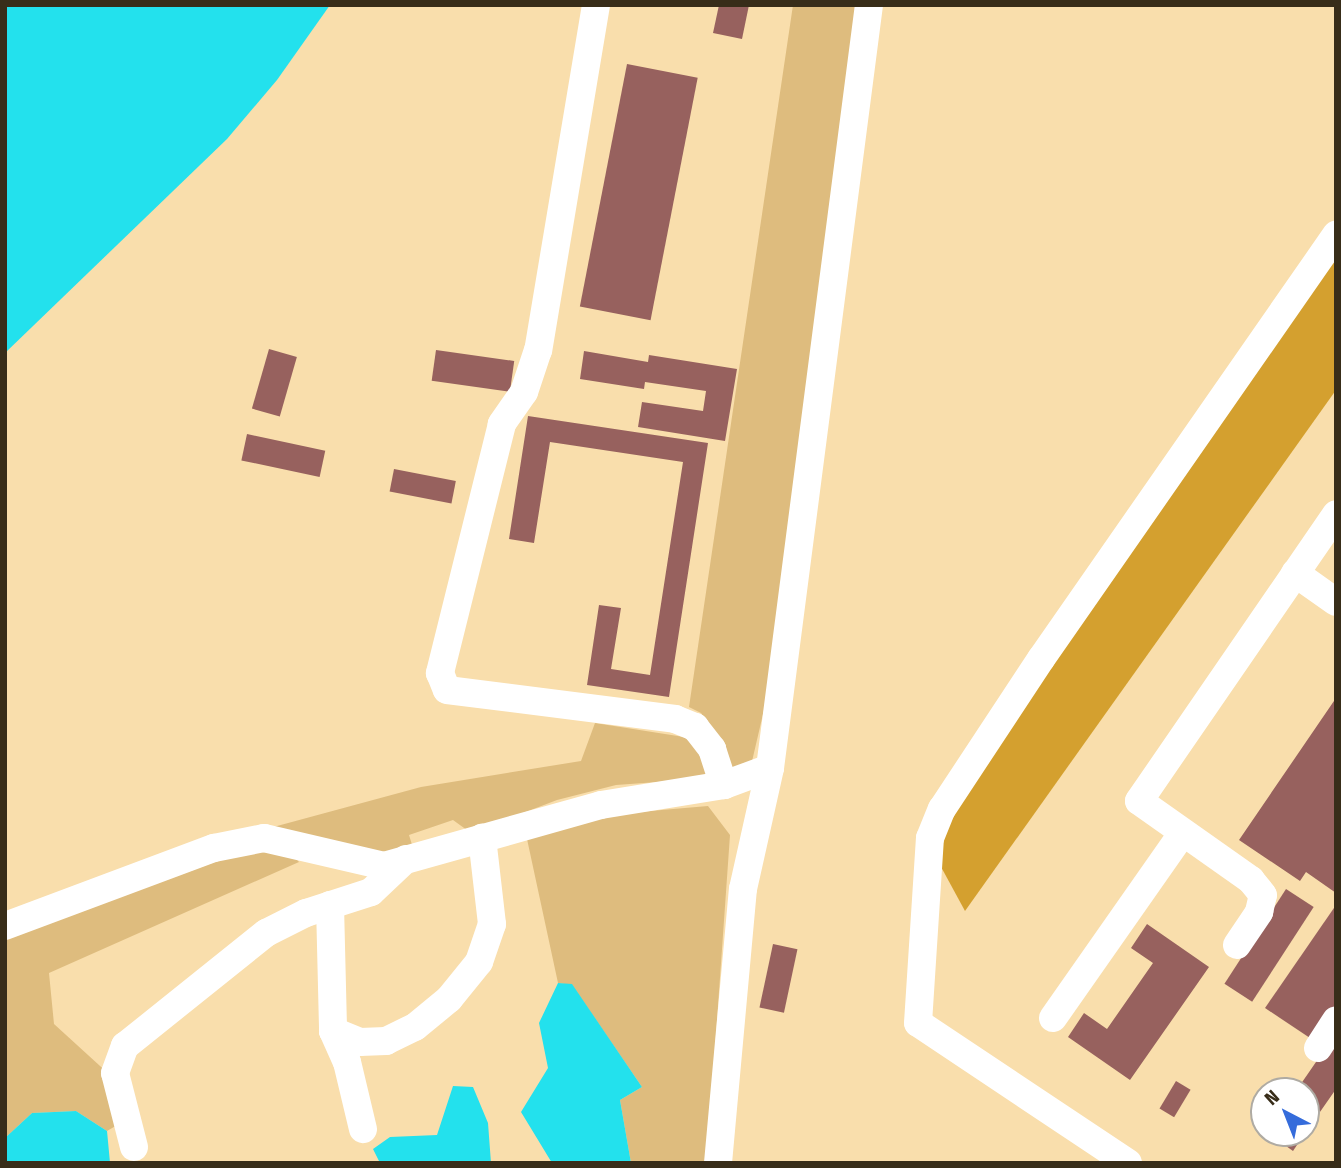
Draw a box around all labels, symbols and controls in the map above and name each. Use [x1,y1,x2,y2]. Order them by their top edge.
north arrow [1250,1077,1320,1147]
text: N [1260,1085,1284,1110]

